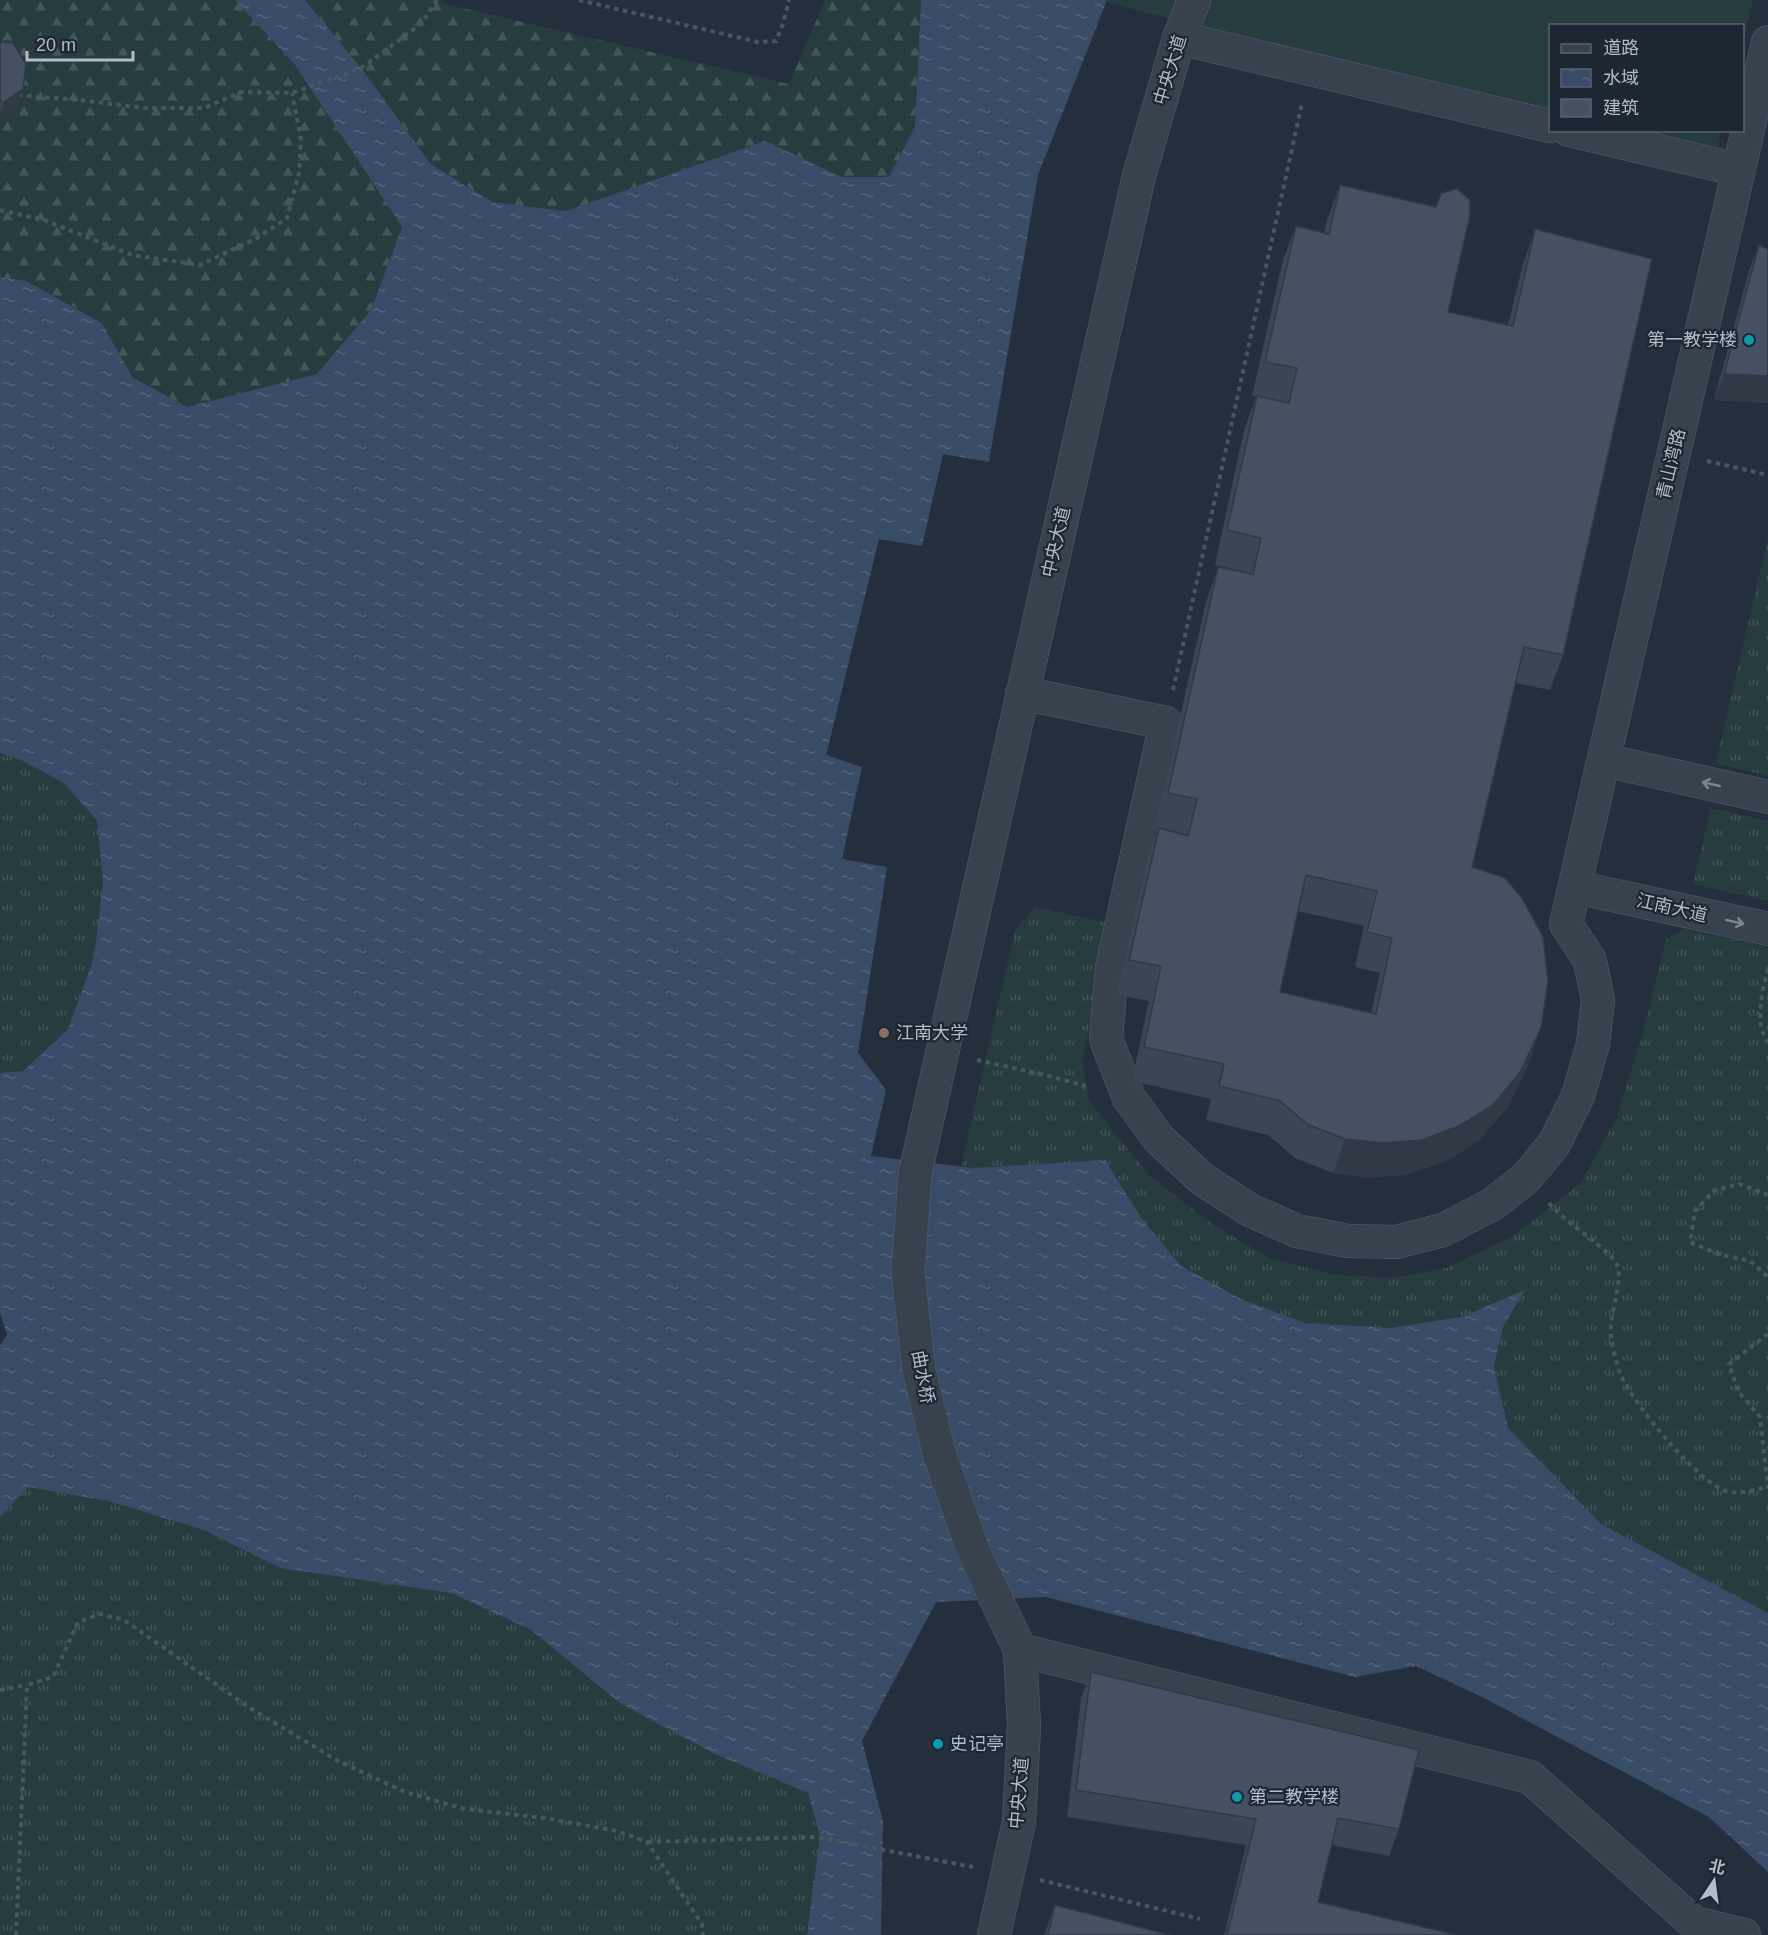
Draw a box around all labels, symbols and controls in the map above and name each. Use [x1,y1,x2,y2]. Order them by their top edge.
scale bar [27,24,134,62]
legend [1549,24,1744,132]
street label: 中央大道 [1150,33,1190,107]
text: 20 m [36,35,76,55]
text: 道路 [1603,38,1639,58]
text: 水域 [1603,68,1639,88]
text: 建筑 [1603,98,1639,118]
place label: 第一教学楼 [1647,330,1737,350]
marker: 第一教学楼 [1742,333,1756,347]
street label: 青山湾路 [1653,427,1689,501]
street label: 中央大道 [1038,505,1074,579]
one-way arrow [1702,778,1721,790]
street label: 江南大道 [1635,890,1709,926]
one-way arrow [1724,917,1744,928]
place label: 江南大学 [896,1023,968,1043]
marker: 江南大学 [877,1026,891,1040]
street label: 曲水桥 [908,1349,938,1405]
place label: 史记亭 [950,1734,1004,1754]
marker: 史记亭 [931,1737,945,1751]
street label: 中央大道 [1006,1756,1032,1830]
place label: 第二教学楼 [1249,1787,1339,1807]
marker: 第二教学楼 [1230,1790,1244,1804]
north arrow [1684,1851,1744,1911]
text: 北 [1708,1857,1727,1877]

